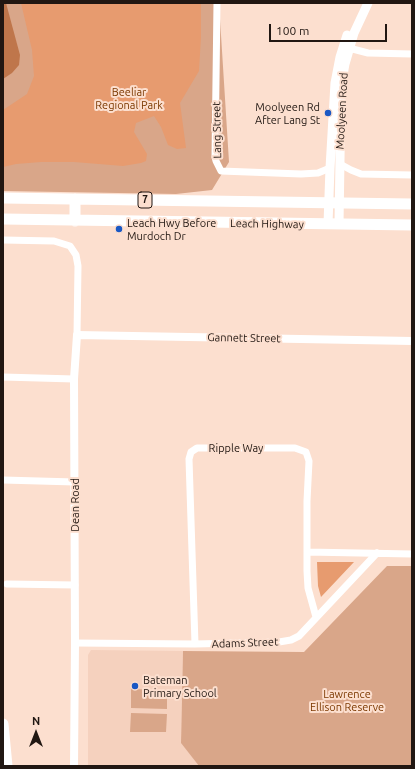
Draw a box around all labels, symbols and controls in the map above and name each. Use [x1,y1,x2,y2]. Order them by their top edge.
scale bar [271,16,389,42]
text: 100 m [276,24,309,37]
street label: Moolyeen Road [333,72,351,150]
park label: Beeliar Regional Park [95,85,163,111]
place label: Moolyeen Rd After Lang St [255,100,320,126]
street label: Lang Street [210,101,224,159]
marker: Moolyeen Rd After Lang St [323,108,333,118]
road number: 7 [138,192,152,208]
place label: Leach Hwy Before Murdoch Dr [127,216,216,242]
street label: Leach Highway [230,217,304,231]
marker: Leach Hwy Before Murdoch Dr [114,224,124,234]
street label: Gannett Street [207,331,281,345]
street label: Ripple Way [209,441,263,455]
street label: Dean Road [68,478,82,532]
street label: Adams Street [211,635,279,651]
place label: Bateman Primary School [143,673,217,699]
marker: Bateman Primary School [130,681,140,691]
park label: Lawrence Ellison Reserve [310,687,384,713]
north arrow [16,713,56,753]
text: N [32,715,40,727]

